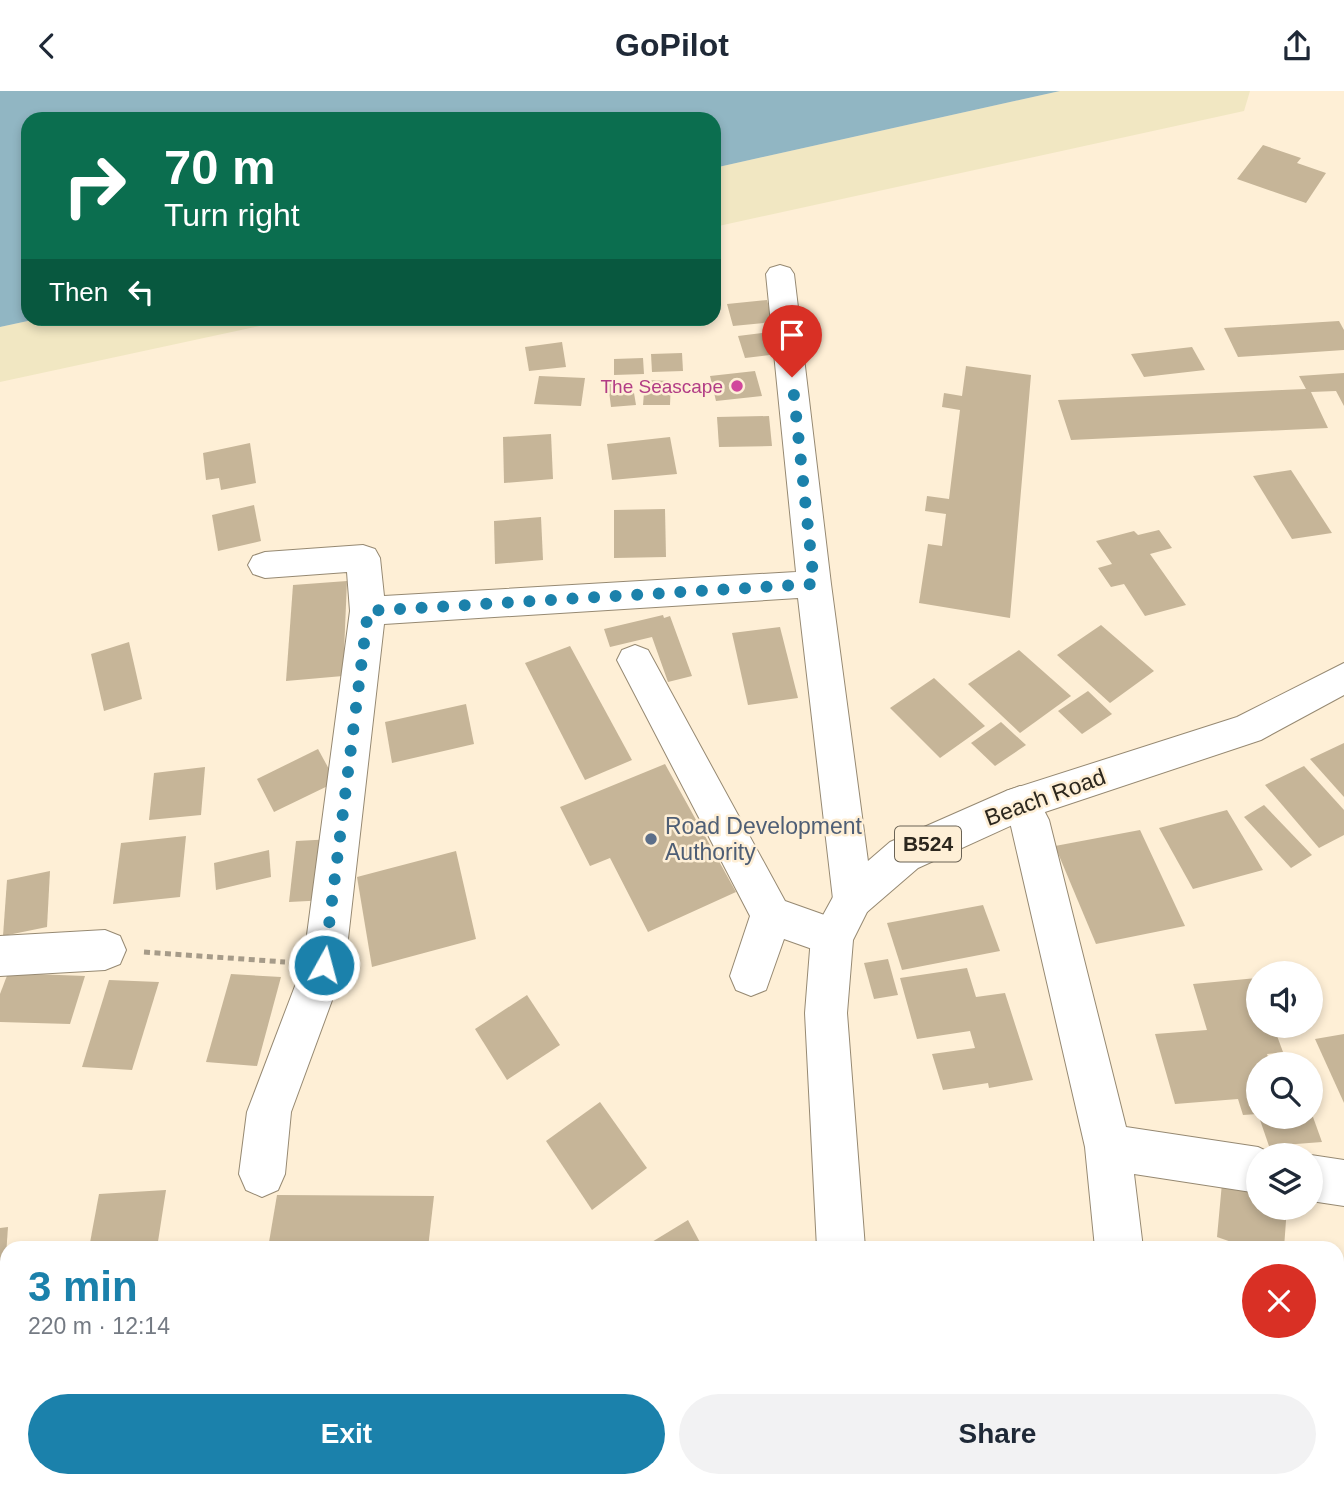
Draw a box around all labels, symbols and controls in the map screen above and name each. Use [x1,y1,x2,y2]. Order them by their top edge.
icon: back [28,27,66,65]
text: GoPilot [615,27,729,63]
icon: share [1278,27,1316,65]
icon: right [49,140,140,231]
text: 70 m [164,140,276,194]
text: Turn right [164,197,300,233]
icon: left [122,273,160,311]
text: Then [49,277,108,307]
pin [762,305,822,377]
icon: arrive [773,316,811,354]
place label: The Seascape [600,376,723,397]
marker: The Seascape [729,378,745,394]
street label: Beach Road [981,763,1109,831]
place label: Road Development Authority [665,813,863,865]
road number: B524 [895,827,961,861]
marker: Road Development Authority [643,831,659,847]
position arrow [287,928,361,1002]
map controls [1246,961,1323,1220]
button: sound [1246,961,1323,1038]
button: search [1246,1052,1323,1129]
button: layers [1246,1143,1323,1220]
text: 3 min [28,1263,138,1310]
button: close [1242,1264,1316,1338]
text: 220 m · 12:14 [28,1313,170,1339]
button: Exit [28,1394,665,1474]
button: Share [679,1394,1316,1474]

